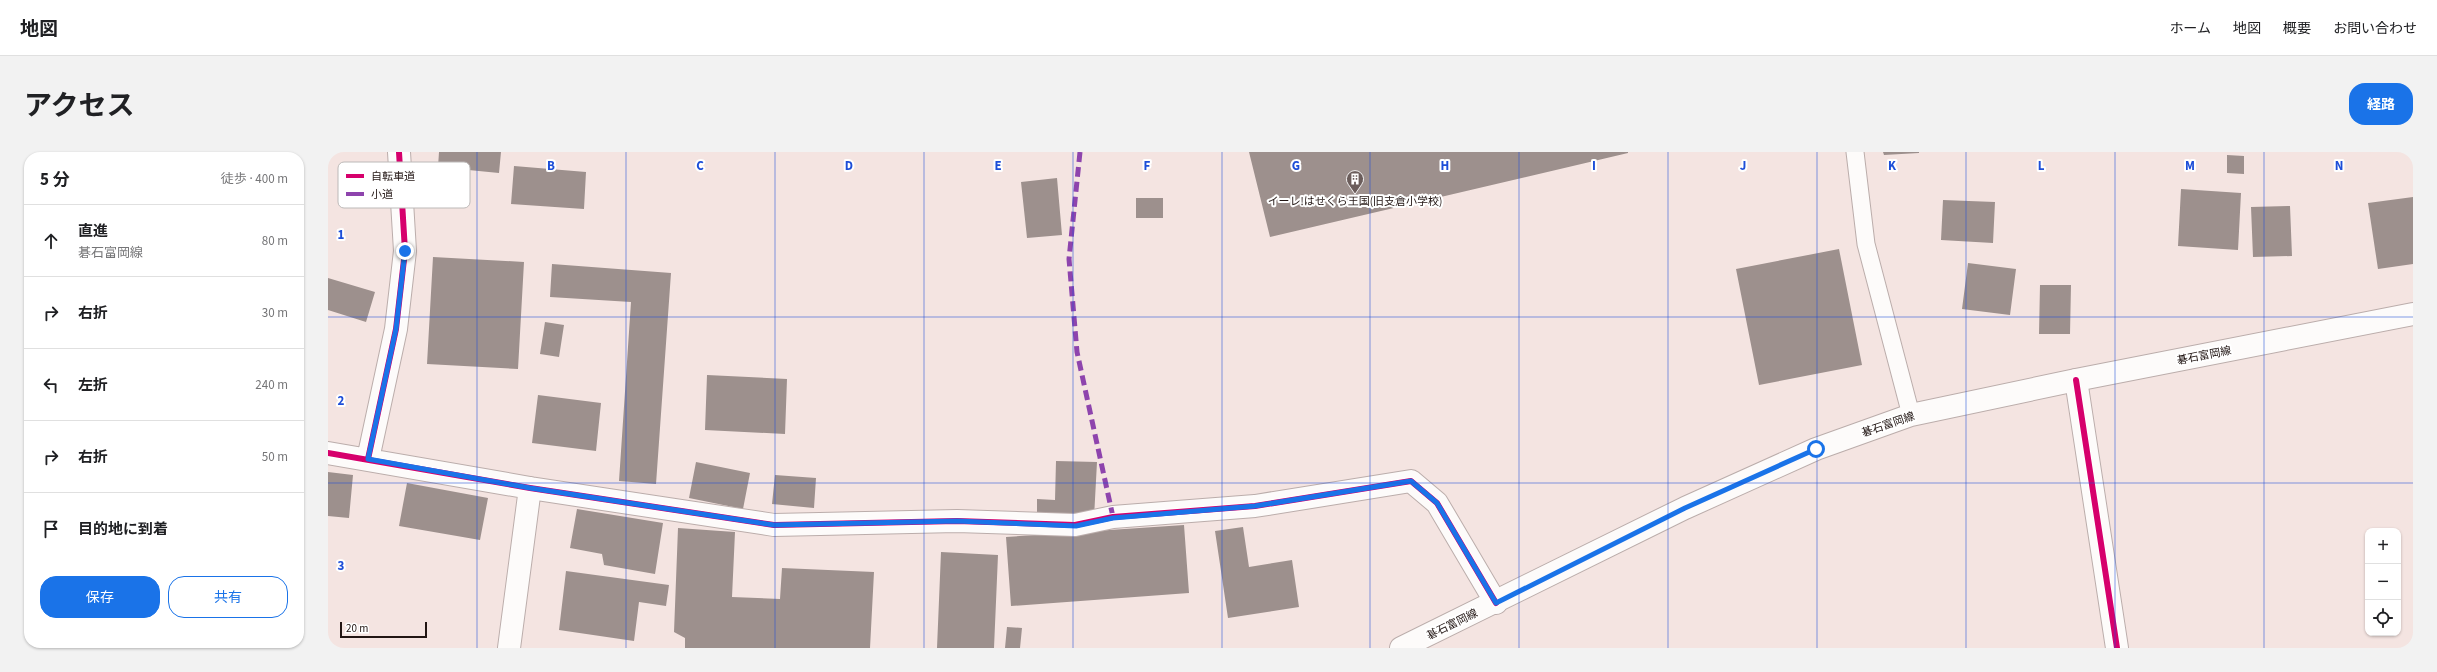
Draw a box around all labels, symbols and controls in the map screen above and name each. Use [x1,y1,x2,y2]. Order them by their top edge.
text: 地図 [20,16,58,43]
text: ホーム [2169,19,2211,39]
text: 地図 [2233,19,2261,39]
text: 概要 [2283,19,2311,39]
text: お問い合わせ [2333,19,2417,39]
button: 経路 [2349,83,2413,125]
text: アクセス [24,86,135,126]
text: B [547,157,555,175]
text: C [696,157,704,175]
text: D [845,157,853,175]
text: E [994,157,1002,175]
text: F [1144,157,1151,175]
text: G [1292,157,1300,175]
text: H [1441,157,1449,175]
text: I [1592,157,1596,175]
text: J [1740,157,1746,175]
text: K [1888,157,1897,175]
text: L [2038,157,2045,175]
text: M [2185,157,2195,175]
text: N [2335,157,2343,175]
legend [338,162,470,208]
text: 5 分 [40,168,69,192]
text: 自転車道 [371,169,415,184]
building icon: イーレ!はせくら王国(旧支倉小学校) [1345,169,1365,194]
text: 徒歩 · 400 m [221,170,288,188]
text: 小道 [371,187,393,202]
place label: イーレ!はせくら王国(旧支倉小学校) [1268,194,1442,209]
text: 直進 [78,221,108,242]
text: 1 [338,226,345,244]
icon: ahead [40,230,62,252]
text: 80 m [262,232,288,250]
route end [396,242,414,260]
text: 碁石富岡線 [78,244,143,262]
icon: right [40,302,62,324]
text: 右折 [78,303,108,324]
text: 30 m [262,304,288,322]
street label: 碁石富岡線 [2176,343,2233,368]
icon: left [40,374,62,396]
text: 左折 [78,375,108,396]
text: 240 m [255,376,288,394]
text: 2 [338,392,345,410]
street label: 碁石富岡線 [1860,408,1917,441]
route start [1807,440,1825,458]
icon: right [40,446,62,468]
text: 右折 [78,447,108,468]
text: 50 m [262,448,288,466]
icon: arrive [40,518,62,540]
text: 目的地に到着 [78,519,168,540]
map controls [2365,528,2401,636]
button: + [2365,528,2401,564]
text: 3 [338,557,345,575]
button: − [2365,564,2401,600]
button: 保存 [40,576,160,618]
button: 共有 [168,576,288,618]
button: locate [2365,600,2401,636]
street label: 碁石富岡線 [1424,606,1480,643]
scale bar [340,620,427,639]
text: 20 m [346,621,368,636]

